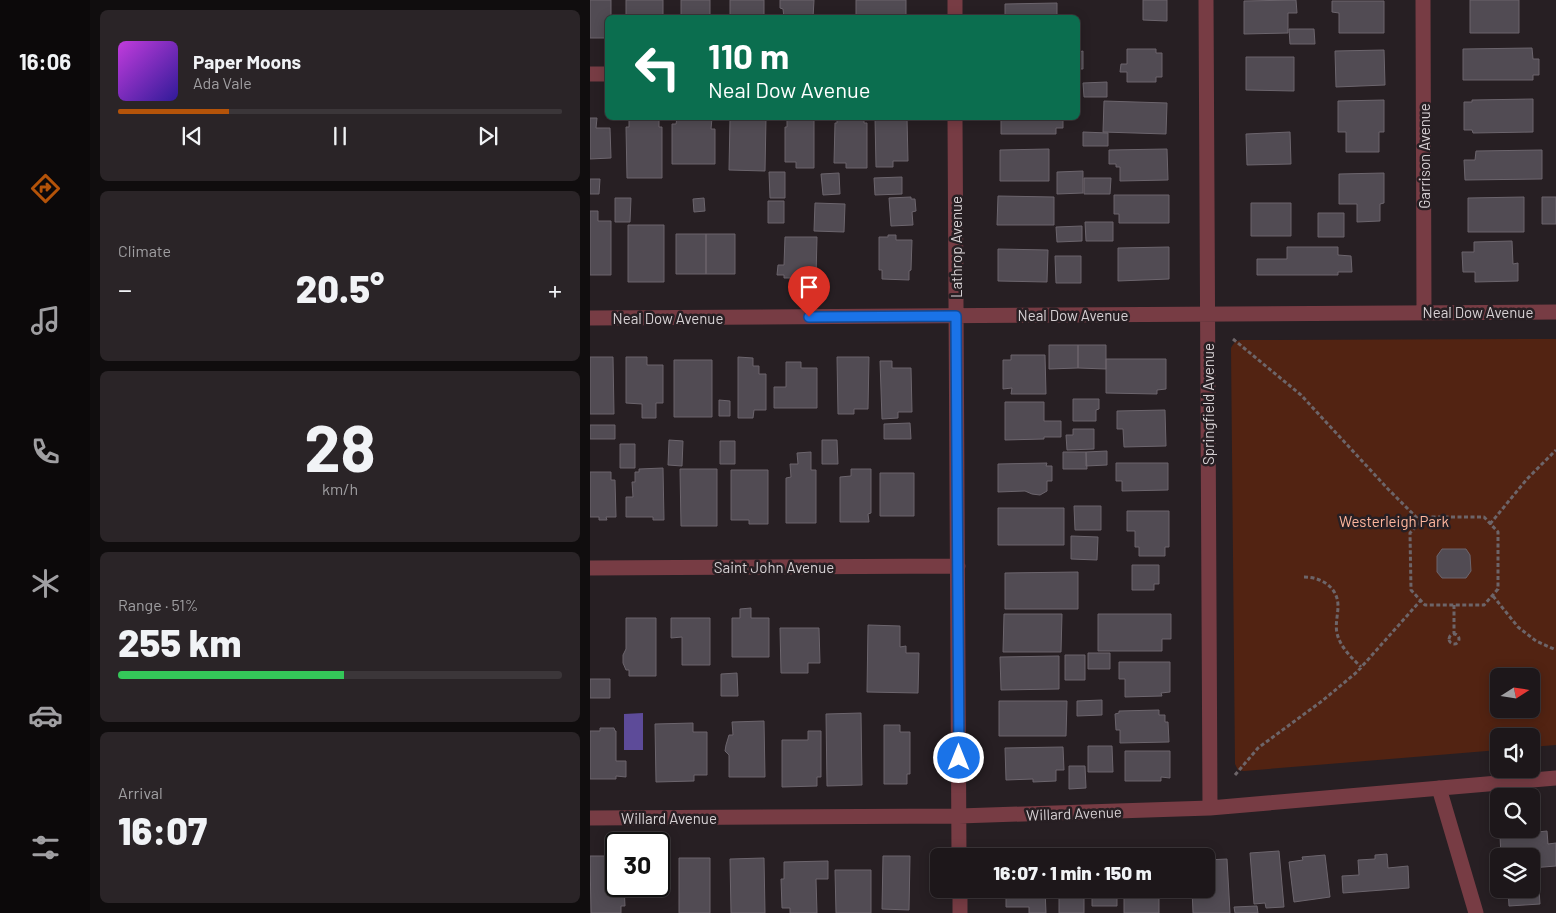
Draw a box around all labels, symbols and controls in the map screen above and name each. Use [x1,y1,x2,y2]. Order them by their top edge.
text: 110 m [708,34,789,76]
icon: left [625,35,690,100]
text: 16:06 [19,48,71,74]
text: Paper Moons [193,50,301,73]
text: Ada Vale [193,73,252,92]
text: Neal Dow Avenue [708,76,871,102]
street label: Garrison Avenue [1415,103,1433,209]
icon: previous [178,122,206,150]
icon: pause [326,122,354,150]
icon: next [474,122,502,150]
icon: directions [28,171,63,206]
street label: Lathrop Avenue [947,196,965,298]
text: Climate [118,241,171,260]
text: 20.5° [296,265,384,311]
pin [788,266,830,317]
text: − [118,272,132,306]
text: + [548,272,562,306]
icon: arrive [795,273,823,301]
icon: music [28,303,63,338]
street label: Neal Dow Avenue [1423,303,1533,321]
street label: Neal Dow Avenue [1018,306,1128,324]
street label: Neal Dow Avenue [613,309,723,327]
street label: Springfield Avenue [1199,343,1217,465]
text: 28 [304,407,376,485]
icon: phone [28,434,63,469]
text: km/h [322,479,358,498]
park label: Westerleigh Park [1339,512,1450,530]
street label: Saint John Avenue [714,558,834,576]
icon: climate [28,566,63,601]
text: Range · 51% [118,595,198,614]
text: 255 km [118,619,241,665]
north arrow [1490,668,1540,718]
map controls [1490,668,1540,898]
icon: car [28,698,63,733]
button: sound [1490,728,1540,778]
position arrow [932,731,984,783]
text: Arrival [118,783,163,802]
button: search [1490,788,1540,838]
street label: Willard Avenue [1026,802,1122,824]
text: 16:07 [118,807,207,853]
street label: Willard Avenue [621,809,717,827]
icon: filters [28,830,63,865]
speed limit sign: 30 [605,832,670,897]
button: layers [1490,848,1540,898]
text: 16:07 · 1 min · 150 m [993,861,1152,884]

